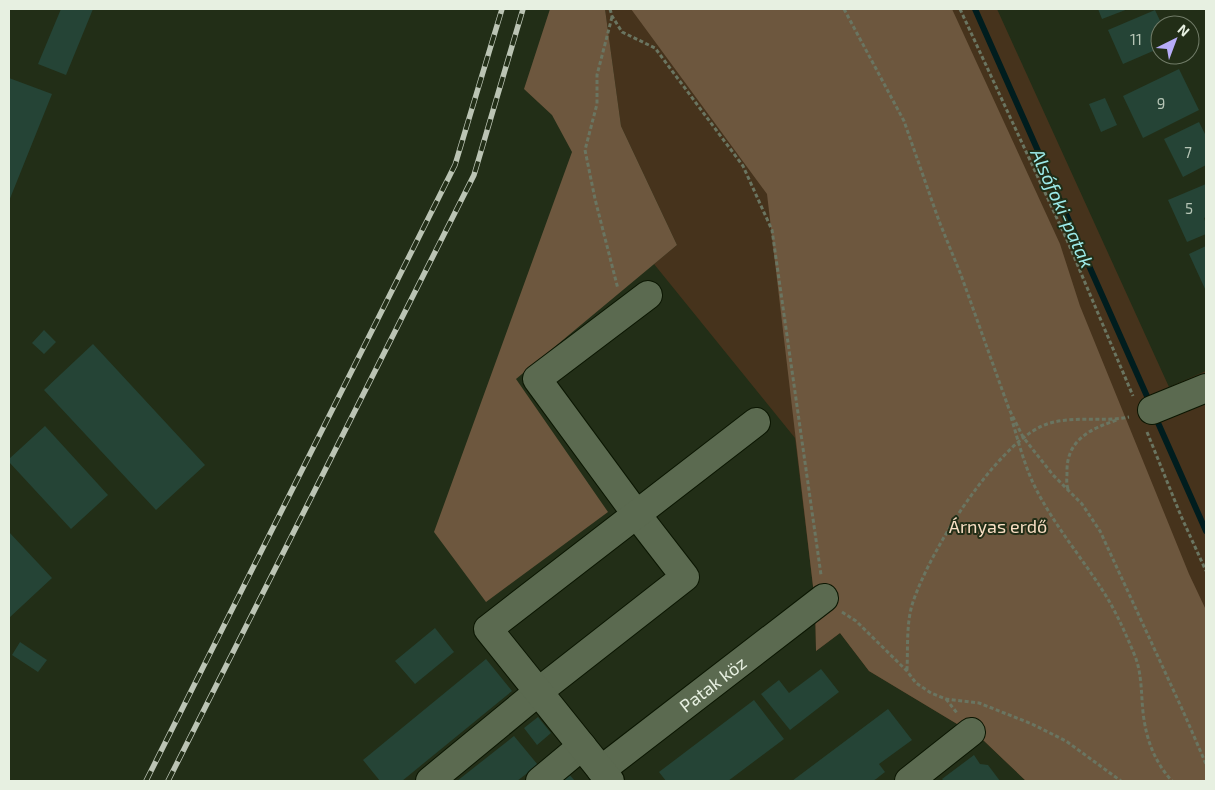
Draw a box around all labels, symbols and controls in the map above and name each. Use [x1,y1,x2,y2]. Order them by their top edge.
north arrow [1150,15,1200,65]
text: N [1175,20,1193,40]
house number: 11 [1130,30,1142,48]
house number: 9 [1157,94,1165,112]
house number: 7 [1184,143,1192,161]
water label: Alsófoki-patak [1026,144,1100,271]
house number: 5 [1185,199,1193,217]
park label: Árnyas erdő [949,515,1047,537]
street label: Patak köz [675,651,750,717]

